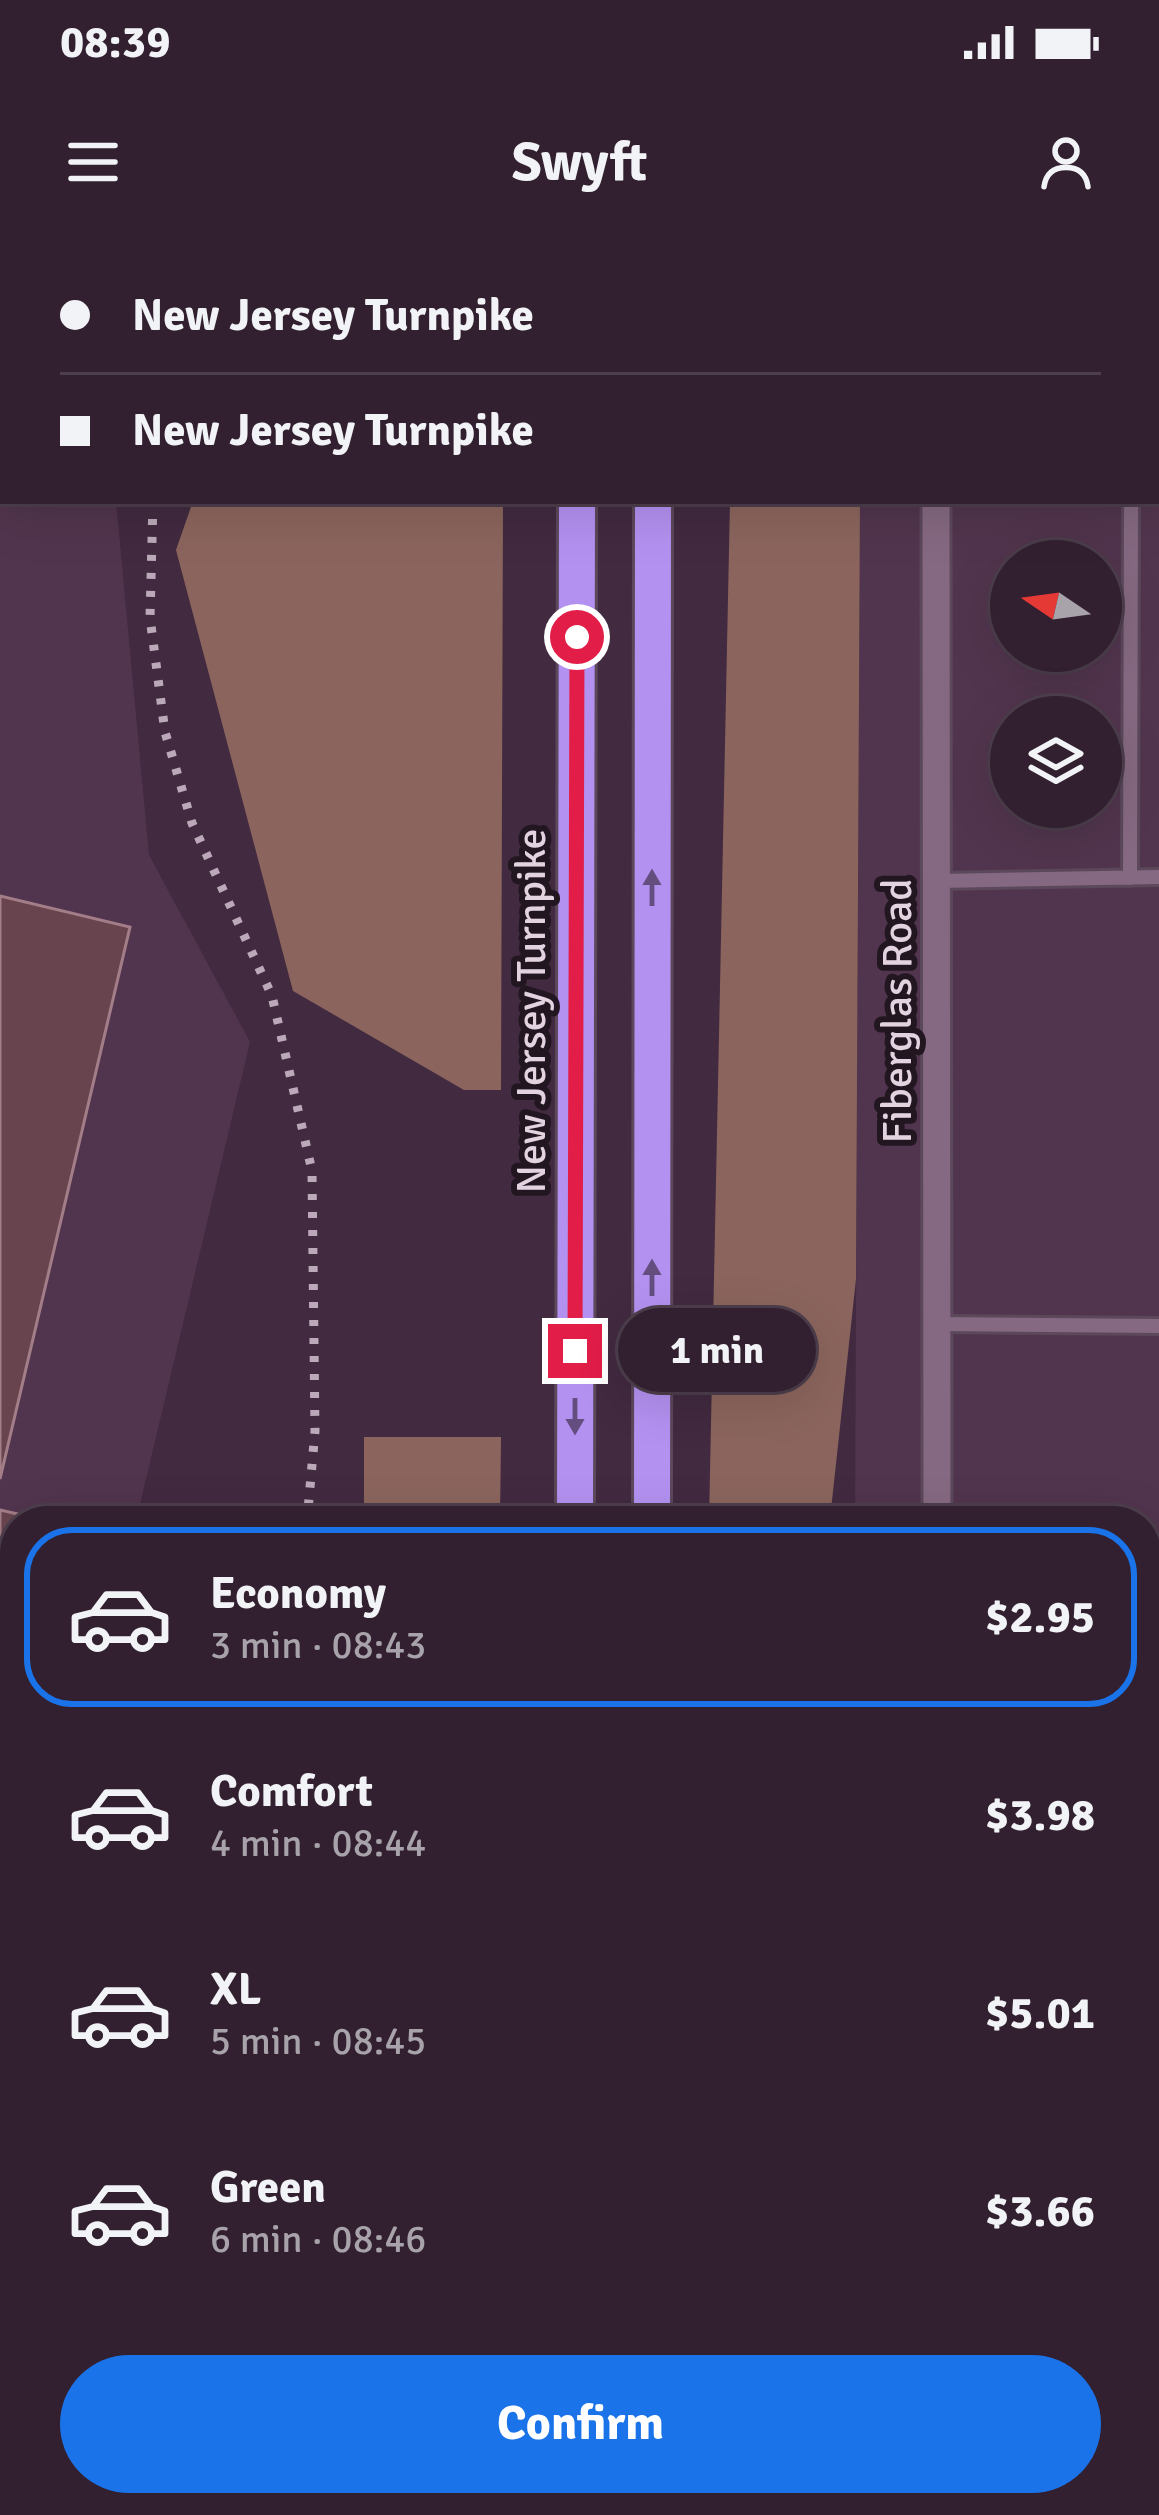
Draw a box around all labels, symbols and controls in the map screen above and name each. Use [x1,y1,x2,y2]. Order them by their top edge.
text: 08:39 [60,15,170,70]
icon: menu [60,129,126,195]
text: Swyft [512,129,647,196]
icon: person [1033,129,1099,195]
text: New Jersey Turnpike [132,288,534,343]
text: New Jersey Turnpike [132,403,534,458]
north arrow [990,540,1122,672]
map controls [990,540,1122,828]
route start [550,610,604,664]
button: layers [990,696,1122,828]
street label: New Jersey Turnpike [506,828,557,1194]
one-way arrow [642,868,662,906]
street label: Fiberglas Road [872,879,923,1143]
one-way arrow [642,1258,662,1296]
callout: 1 min [617,1309,815,1393]
route end [548,1324,602,1378]
text: 1 min [670,1326,764,1374]
one-way arrow [565,1398,585,1436]
icon: car [66,1563,174,1671]
text: Economy [210,1566,386,1621]
text: $2.95 [985,1590,1095,1645]
text: 3 min · 08:43 [210,1621,426,1669]
icon: car [66,1761,174,1869]
text: Comfort [210,1764,373,1819]
text: $3.98 [985,1788,1095,1843]
text: 4 min · 08:44 [210,1819,426,1867]
icon: car [66,1959,174,2067]
text: XL [210,1962,261,2017]
text: $5.01 [985,1986,1095,2041]
text: 5 min · 08:45 [210,2017,426,2065]
icon: car [66,2157,174,2265]
text: Green [210,2160,326,2215]
text: $3.66 [985,2184,1095,2239]
text: 6 min · 08:46 [210,2215,426,2263]
button: Confirm [60,2355,1101,2493]

